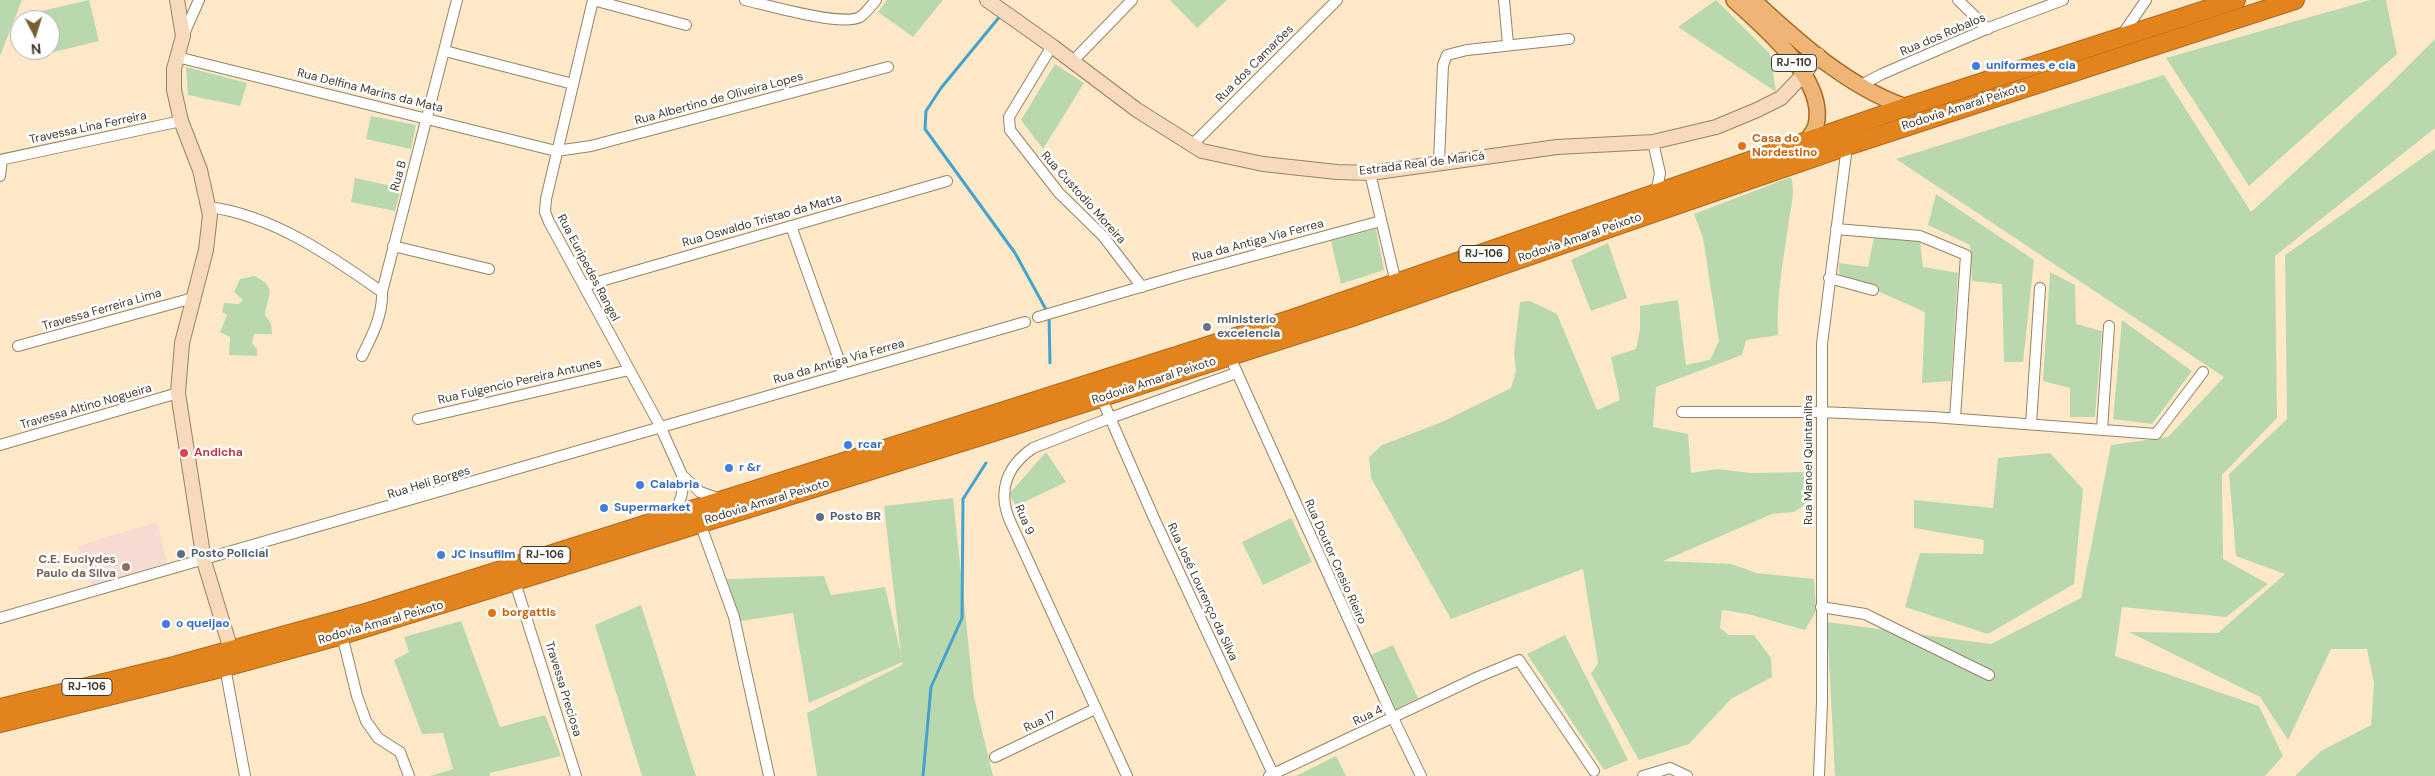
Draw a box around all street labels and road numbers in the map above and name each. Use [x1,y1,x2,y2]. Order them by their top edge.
street label: Rua dos Robalos [1898,11,1988,59]
street label: Rua dos Camarões [1213,22,1297,106]
road number: RJ-110 [1772,54,1816,72]
street label: Rua Delfina Marins da Mata [296,66,444,116]
street label: Rua Albertino de Oliveira Lopes [633,70,805,128]
street label: Rodovia Amaral Peixoto [1900,80,2028,134]
street label: Travessa Lina Ferreira [28,109,148,147]
street label: Rua Custodio Moreira [1038,149,1128,247]
street label: Estrada Real de Maricá [1358,149,1486,179]
street label: Rua B [388,159,410,193]
street label: Rua Oswaldo Tristao da Matta [681,191,843,251]
street label: Rodovia Amaral Peixoto [1516,210,1644,266]
street label: Rua Euripedes Rangel [554,212,622,324]
street label: Rua da Antiga Via Ferrea [1191,217,1325,265]
road number: RJ-106 [1459,245,1509,262]
street label: Travessa Ferreira Lima [41,286,163,334]
street label: Rua da Antiga Via Ferrea [772,336,906,388]
street label: Rodovia Amaral Peixoto [1090,354,1218,408]
street label: Rua Fulgencio Pereira Antunes [437,356,603,408]
street label: Travessa Altino Nogueira [19,381,153,433]
street label: Rua Manoel Quintanilha [1802,395,1816,525]
street label: Rua Heli Borges [386,464,472,502]
street label: Rodovia Amaral Peixoto [703,476,831,528]
street label: Rua Doutor Cresio Rieiro [1301,497,1369,627]
street label: Rua 9 [1011,503,1037,537]
street label: Rua José Lourenço da Silva [1164,521,1240,663]
road number: RJ-106 [520,546,570,564]
street label: Rodovia Amaral Peixoto [317,598,445,648]
street label: Travessa Preciosa [542,640,584,738]
road number: RJ-106 [62,679,112,696]
street label: Rua 4 [1351,703,1385,729]
street label: Rua 17 [1022,708,1058,736]

